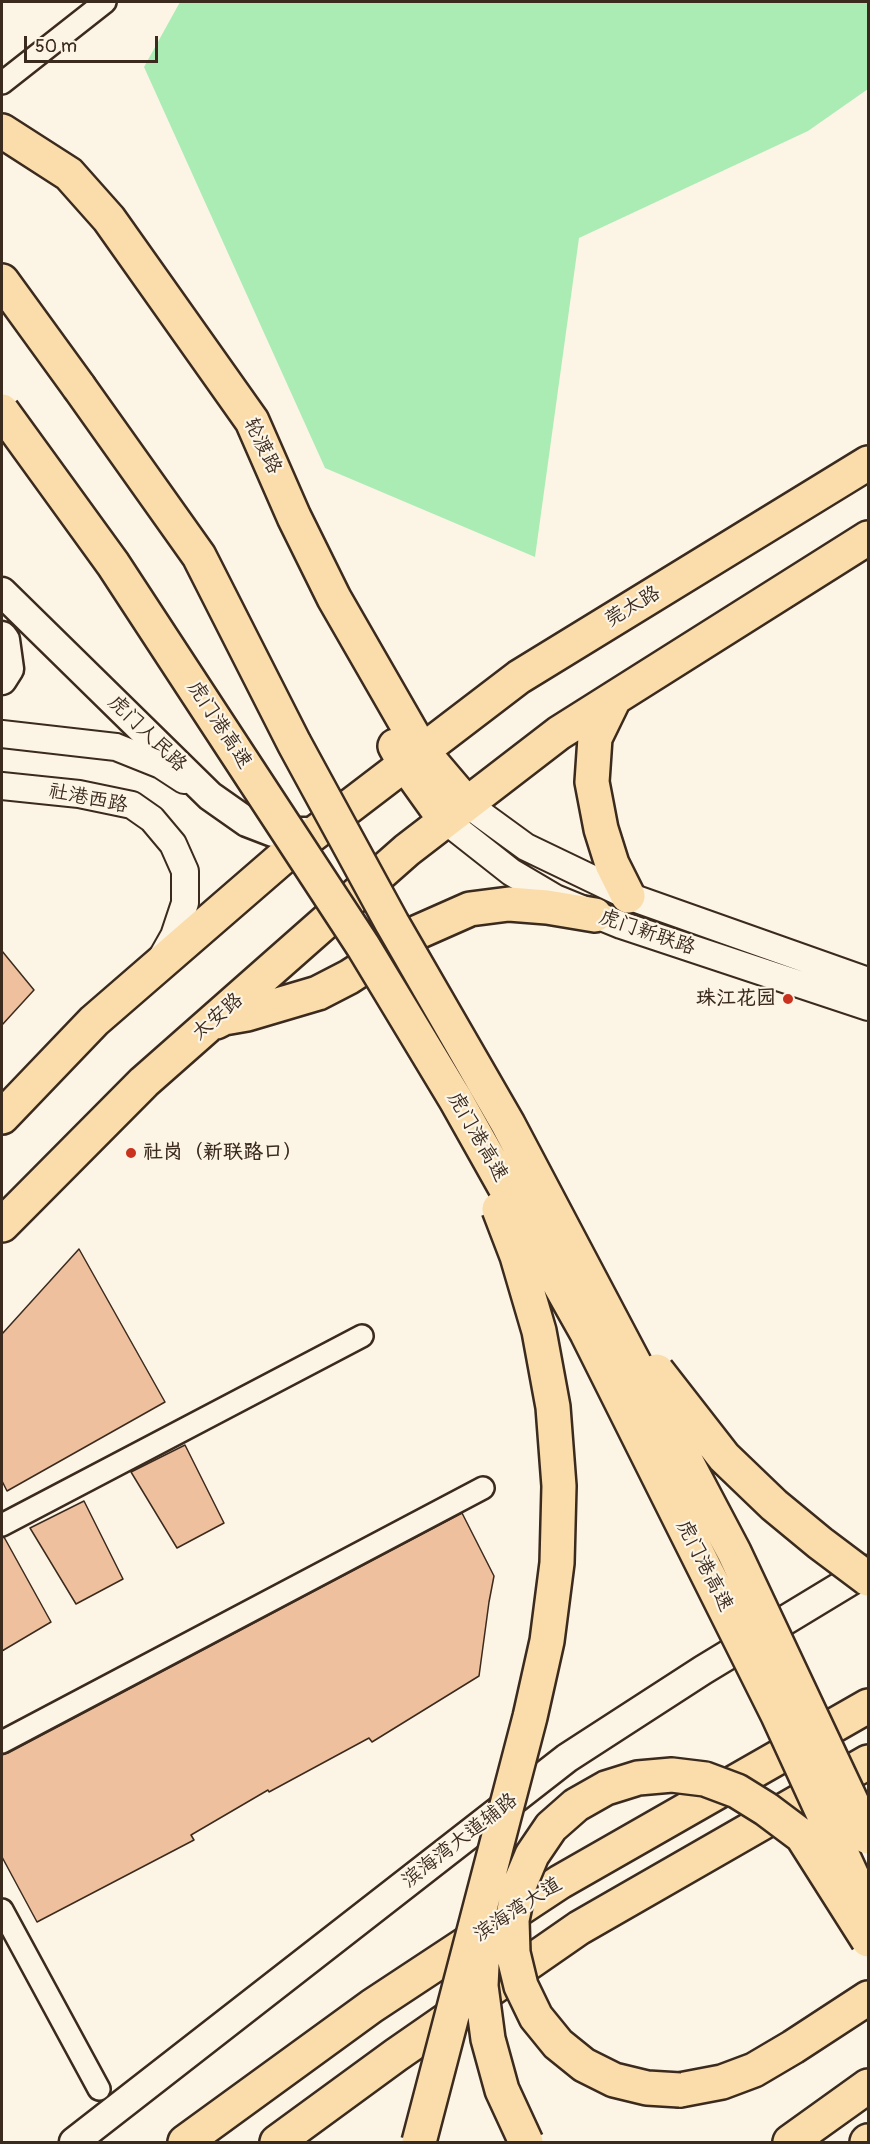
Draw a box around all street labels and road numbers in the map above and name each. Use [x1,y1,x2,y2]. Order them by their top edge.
street label: 轮渡路 [238,414,286,478]
street label: 莞太路 [601,581,665,633]
street label: 虎门港高速 [182,677,256,773]
street label: 虎门人民路 [103,691,191,777]
street label: 社港西路 [46,780,130,818]
street label: 虎门新联路 [596,905,698,961]
street label: 太安路 [187,988,249,1046]
street label: 虎门港高速 [442,1088,512,1186]
street label: 虎门港高速 [671,1516,737,1616]
street label: 滨海湾大道辅路 [397,1788,523,1894]
street label: 滨海湾大道 [470,1873,566,1947]

